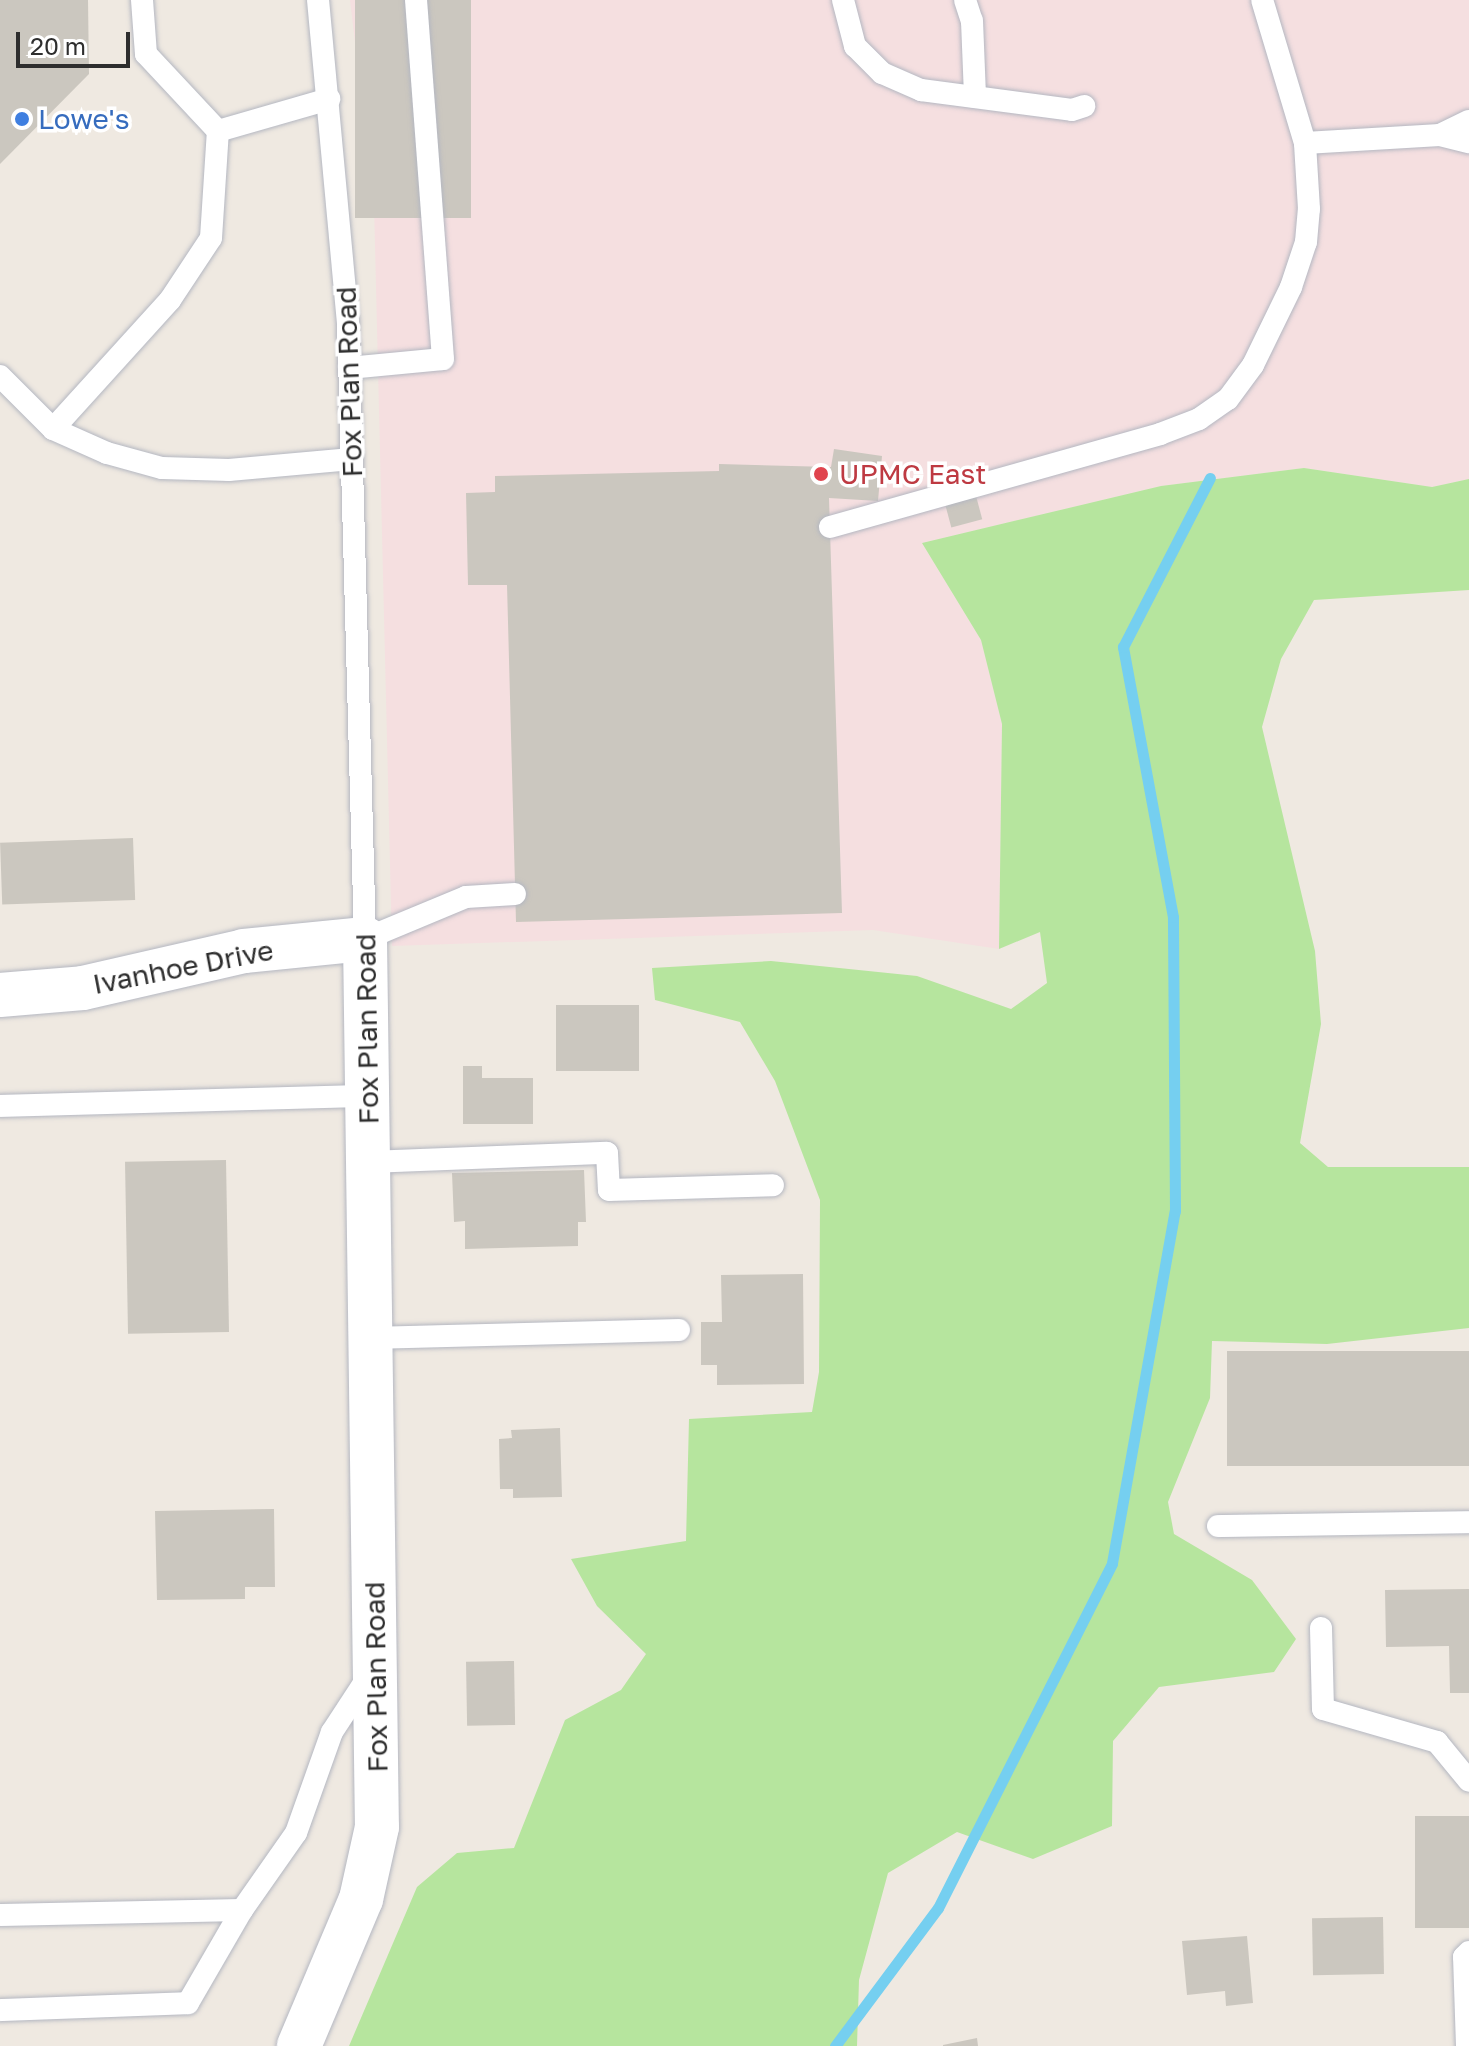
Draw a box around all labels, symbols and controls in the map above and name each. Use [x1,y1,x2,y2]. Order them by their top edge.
scale bar [20,16,134,66]
text: 20 m [30,31,86,60]
place label: Lowe's [38,102,130,136]
marker: Lowe's [13,110,31,128]
street label: Fox Plan Road [329,286,369,478]
place label: UPMC East [839,457,987,491]
marker: UPMC East [810,463,832,485]
street label: Ivanhoe Drive [90,933,276,1001]
street label: Fox Plan Road [349,933,385,1125]
street label: Fox Plan Road [358,1581,394,1773]

